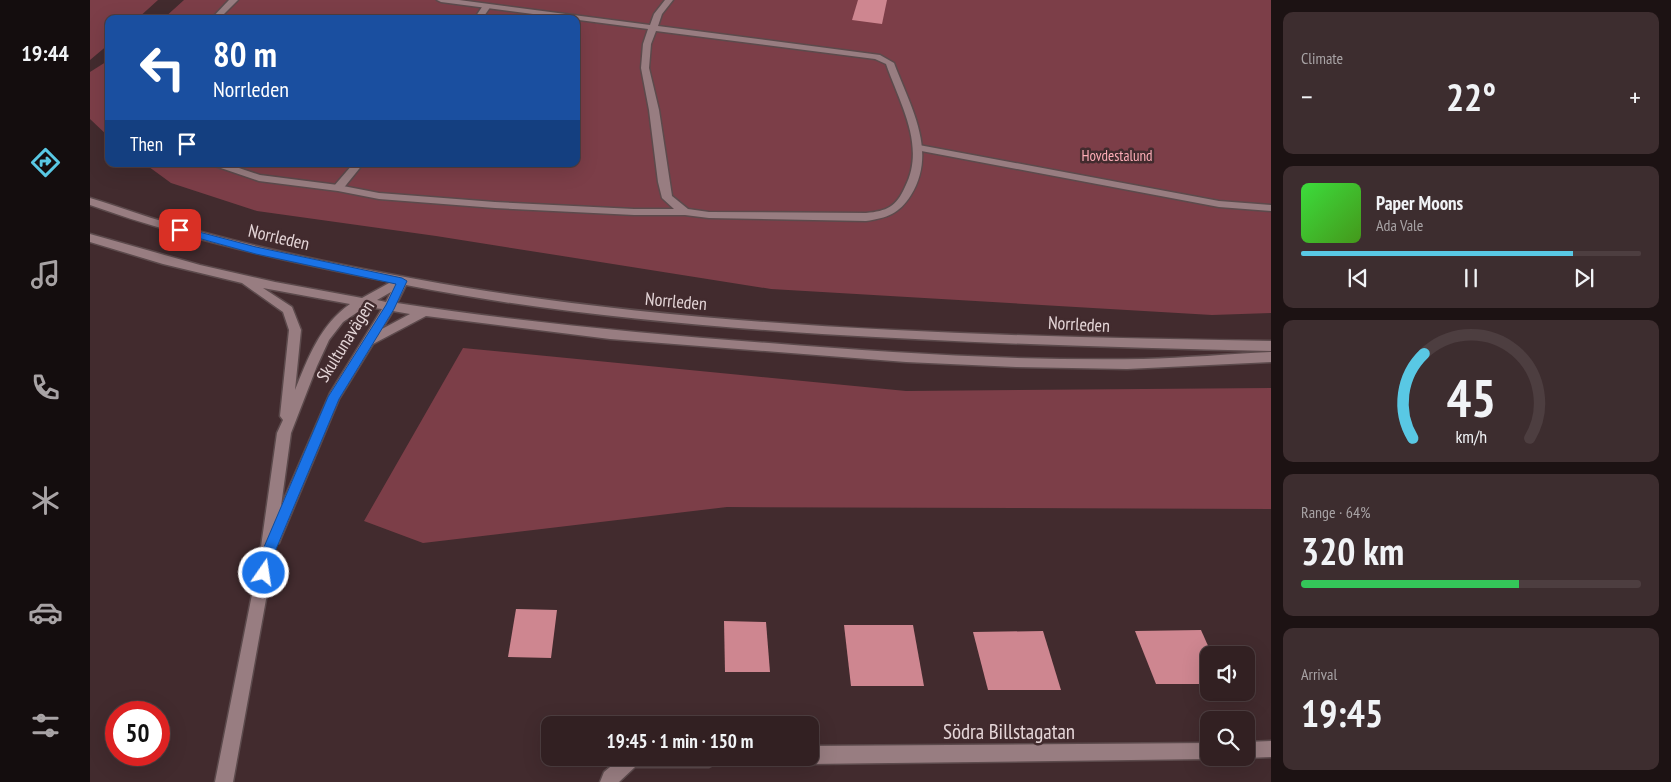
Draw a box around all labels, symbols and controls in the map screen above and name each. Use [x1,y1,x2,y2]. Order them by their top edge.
text: 80 m [213,31,277,77]
icon: left [130,35,195,100]
text: 19:44 [21,39,69,67]
text: Climate [1301,48,1343,68]
text: 22° [1446,72,1496,121]
text: Norrleden [213,75,289,103]
text: − [1301,78,1313,115]
text: + [1629,78,1641,115]
icon: arrive [173,130,201,158]
text: Then [130,132,163,156]
icon: directions [28,145,63,180]
park label: Hovdestalund [1081,146,1153,165]
text: Paper Moons [1376,191,1463,215]
pin [159,209,201,251]
text: Ada Vale [1376,215,1423,235]
icon: arrive [166,216,194,244]
street label: Norrleden [246,219,312,255]
icon: music [28,257,63,292]
icon: previous [1344,264,1372,292]
icon: pause [1457,264,1485,292]
icon: next [1570,264,1598,292]
street label: Norrleden [644,287,708,315]
street label: Skultunavägen [311,296,379,386]
street label: Norrleden [1047,311,1111,337]
text: 45 [1446,364,1496,431]
icon: phone [28,370,63,405]
text: km/h [1455,425,1487,448]
icon: climate [28,483,63,518]
text: Range · 64% [1301,502,1370,522]
text: 320 km [1301,526,1404,575]
position arrow [237,546,289,598]
icon: car [28,595,63,630]
map controls [1200,646,1255,766]
button: sound [1200,646,1255,701]
text: Arrival [1301,664,1337,684]
text: 19:45 [1301,688,1383,737]
speed limit sign: 50 [105,701,170,766]
icon: filters [28,708,63,743]
button: search [1200,711,1255,766]
street label: Södra Billstagatan [943,718,1075,745]
text: 19:45 · 1 min · 150 m [607,729,753,753]

